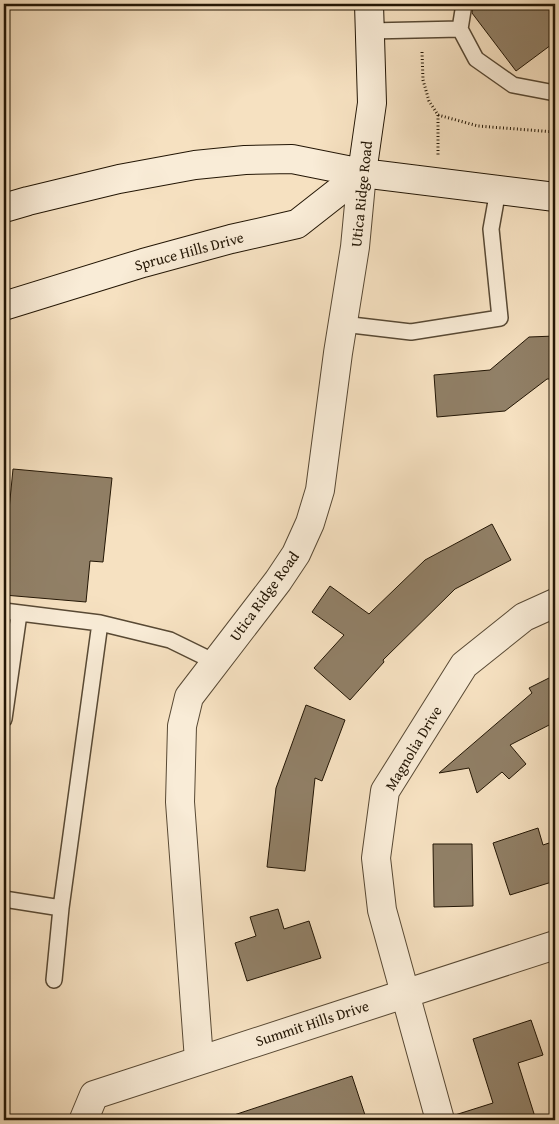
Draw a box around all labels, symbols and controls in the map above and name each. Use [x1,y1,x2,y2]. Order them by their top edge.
street label: Utica Ridge Road [345,140,377,248]
street label: Spruce Hills Drive [132,226,246,276]
street label: Utica Ridge Road [224,547,304,645]
street label: Magnolia Drive [379,702,447,794]
street label: Summit Hills Drive [253,995,371,1051]

